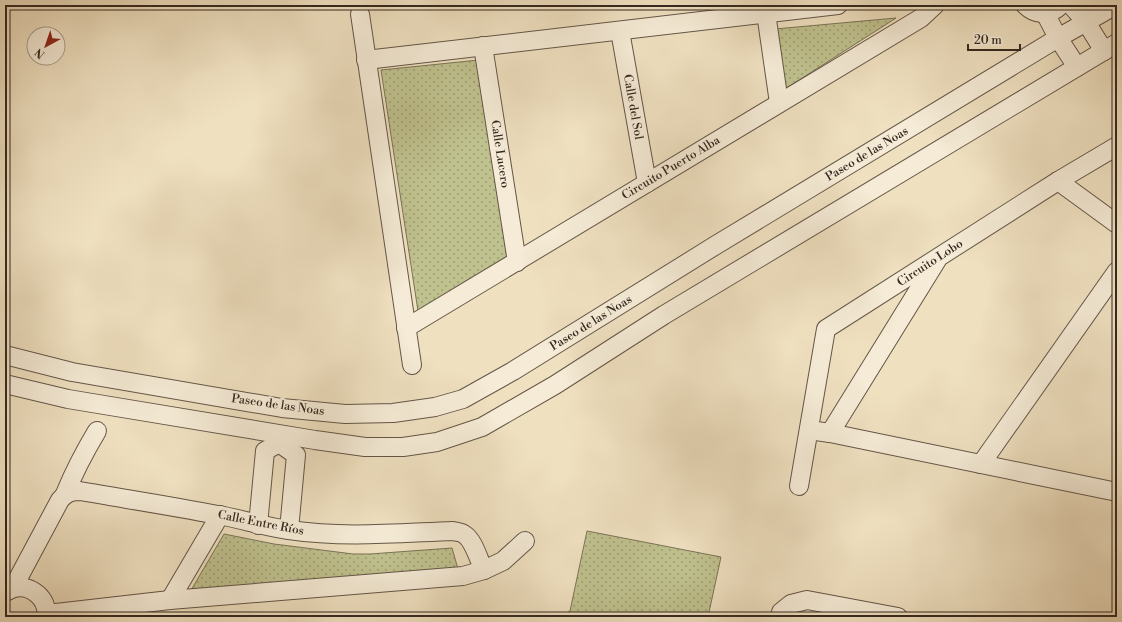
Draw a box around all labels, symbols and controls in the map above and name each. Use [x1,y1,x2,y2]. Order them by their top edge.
north arrow [26,26,66,66]
scale bar [968,26,1020,52]
text: 20 m [974,33,1002,48]
text: N [32,45,48,61]
street label: Calle del Sol [620,73,646,141]
street label: Calle Lucero [487,119,513,189]
street label: Paseo de las Noas [823,123,911,185]
street label: Circuito Puerto Alba [619,132,724,203]
street label: Circuito Lobo [894,236,966,290]
street label: Paseo de las Noas [547,292,635,354]
street label: Paseo de las Noas [231,391,325,419]
street label: Calle Entre Ríos [217,507,305,539]

